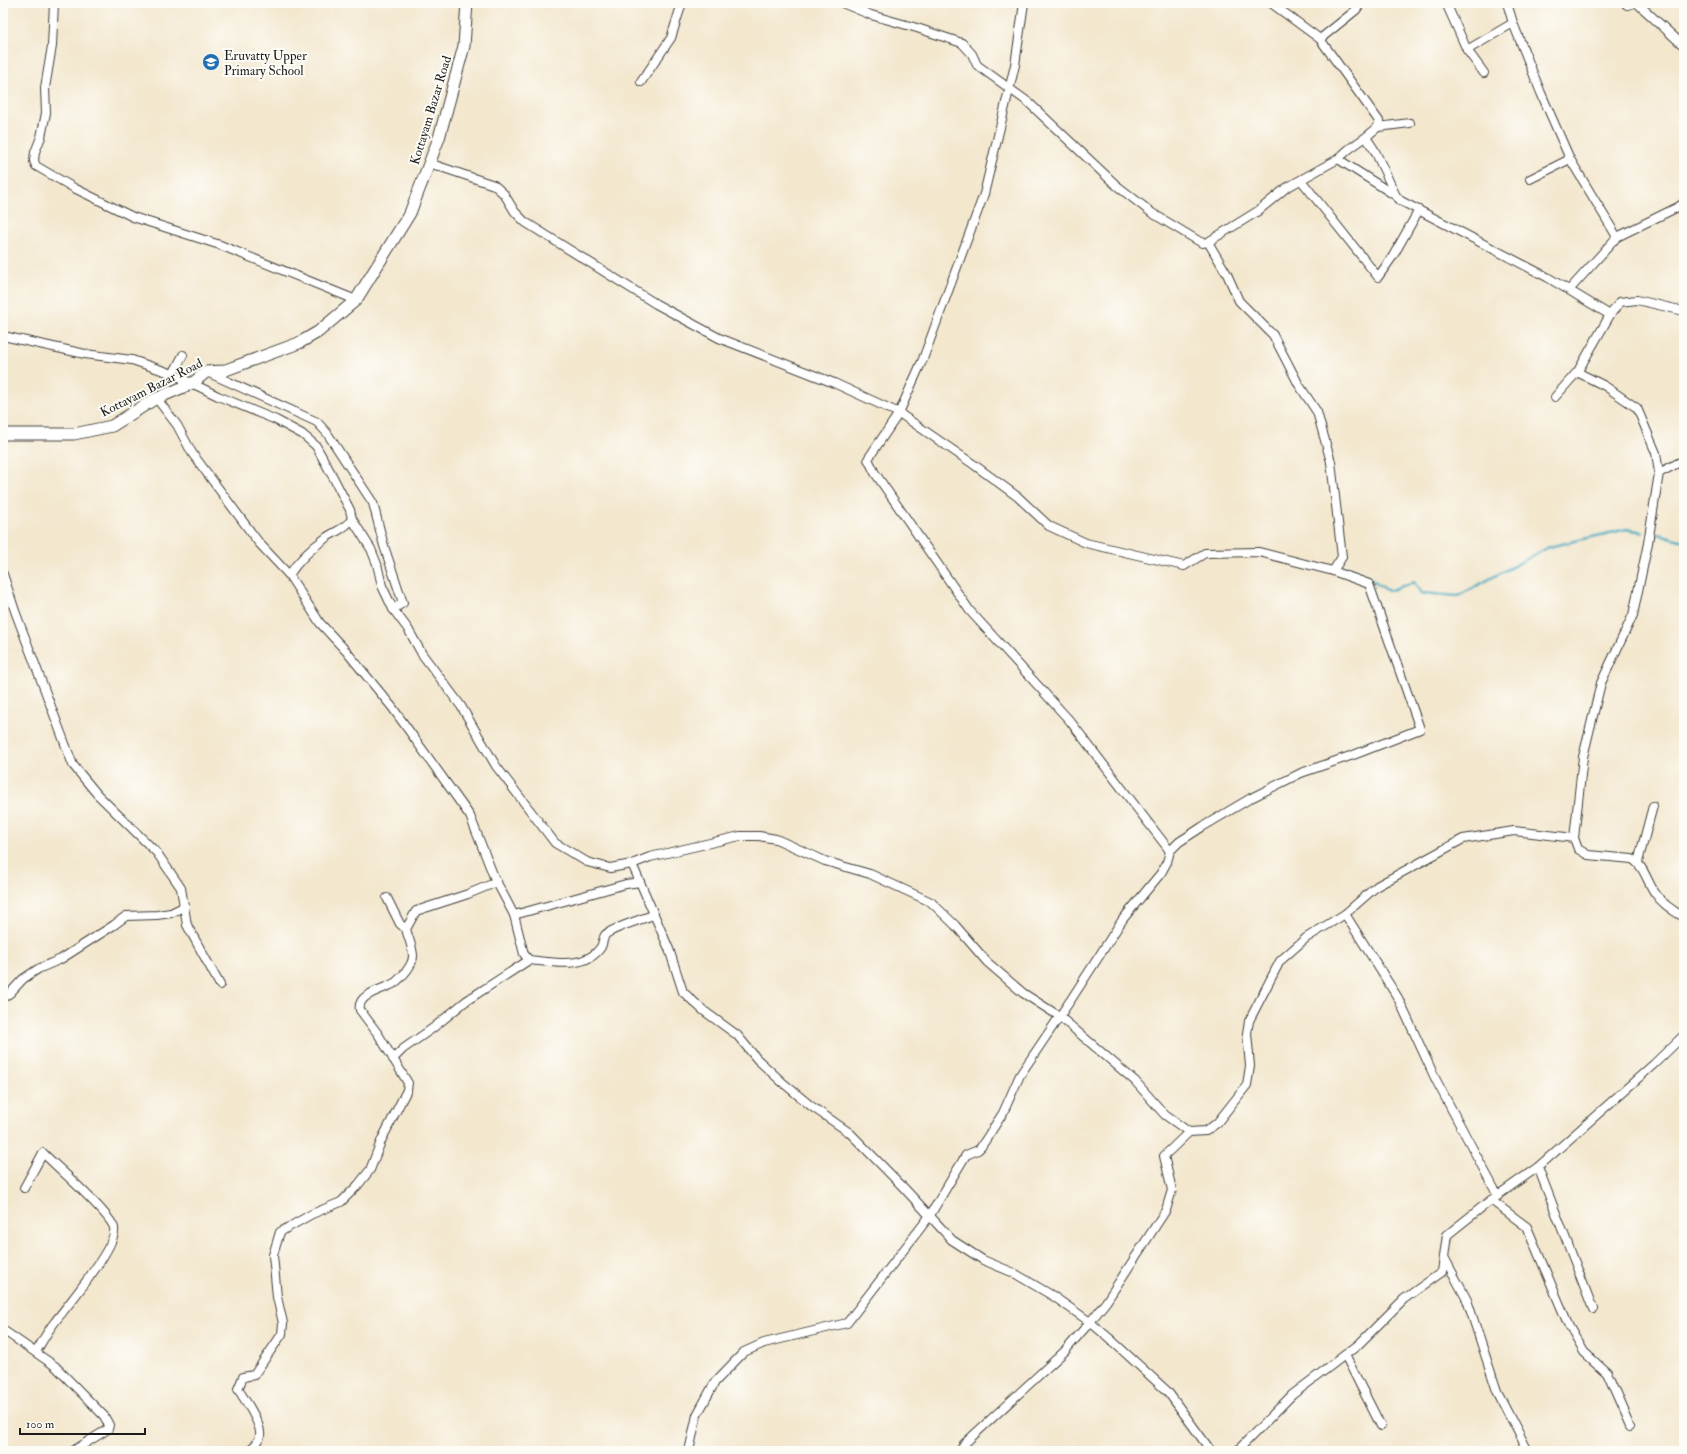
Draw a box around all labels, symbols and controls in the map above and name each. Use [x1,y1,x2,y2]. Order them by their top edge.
place label: Eruvatty Upper Primary School [224,48,307,80]
school or university icon: Eruvatty Upper Primary School [201,52,221,72]
street label: Kottayam Bazar Road [407,53,456,167]
street label: Kottayam Bazar Road [98,355,206,422]
scale bar [20,1410,145,1436]
text: 100 m [26,1417,55,1432]

